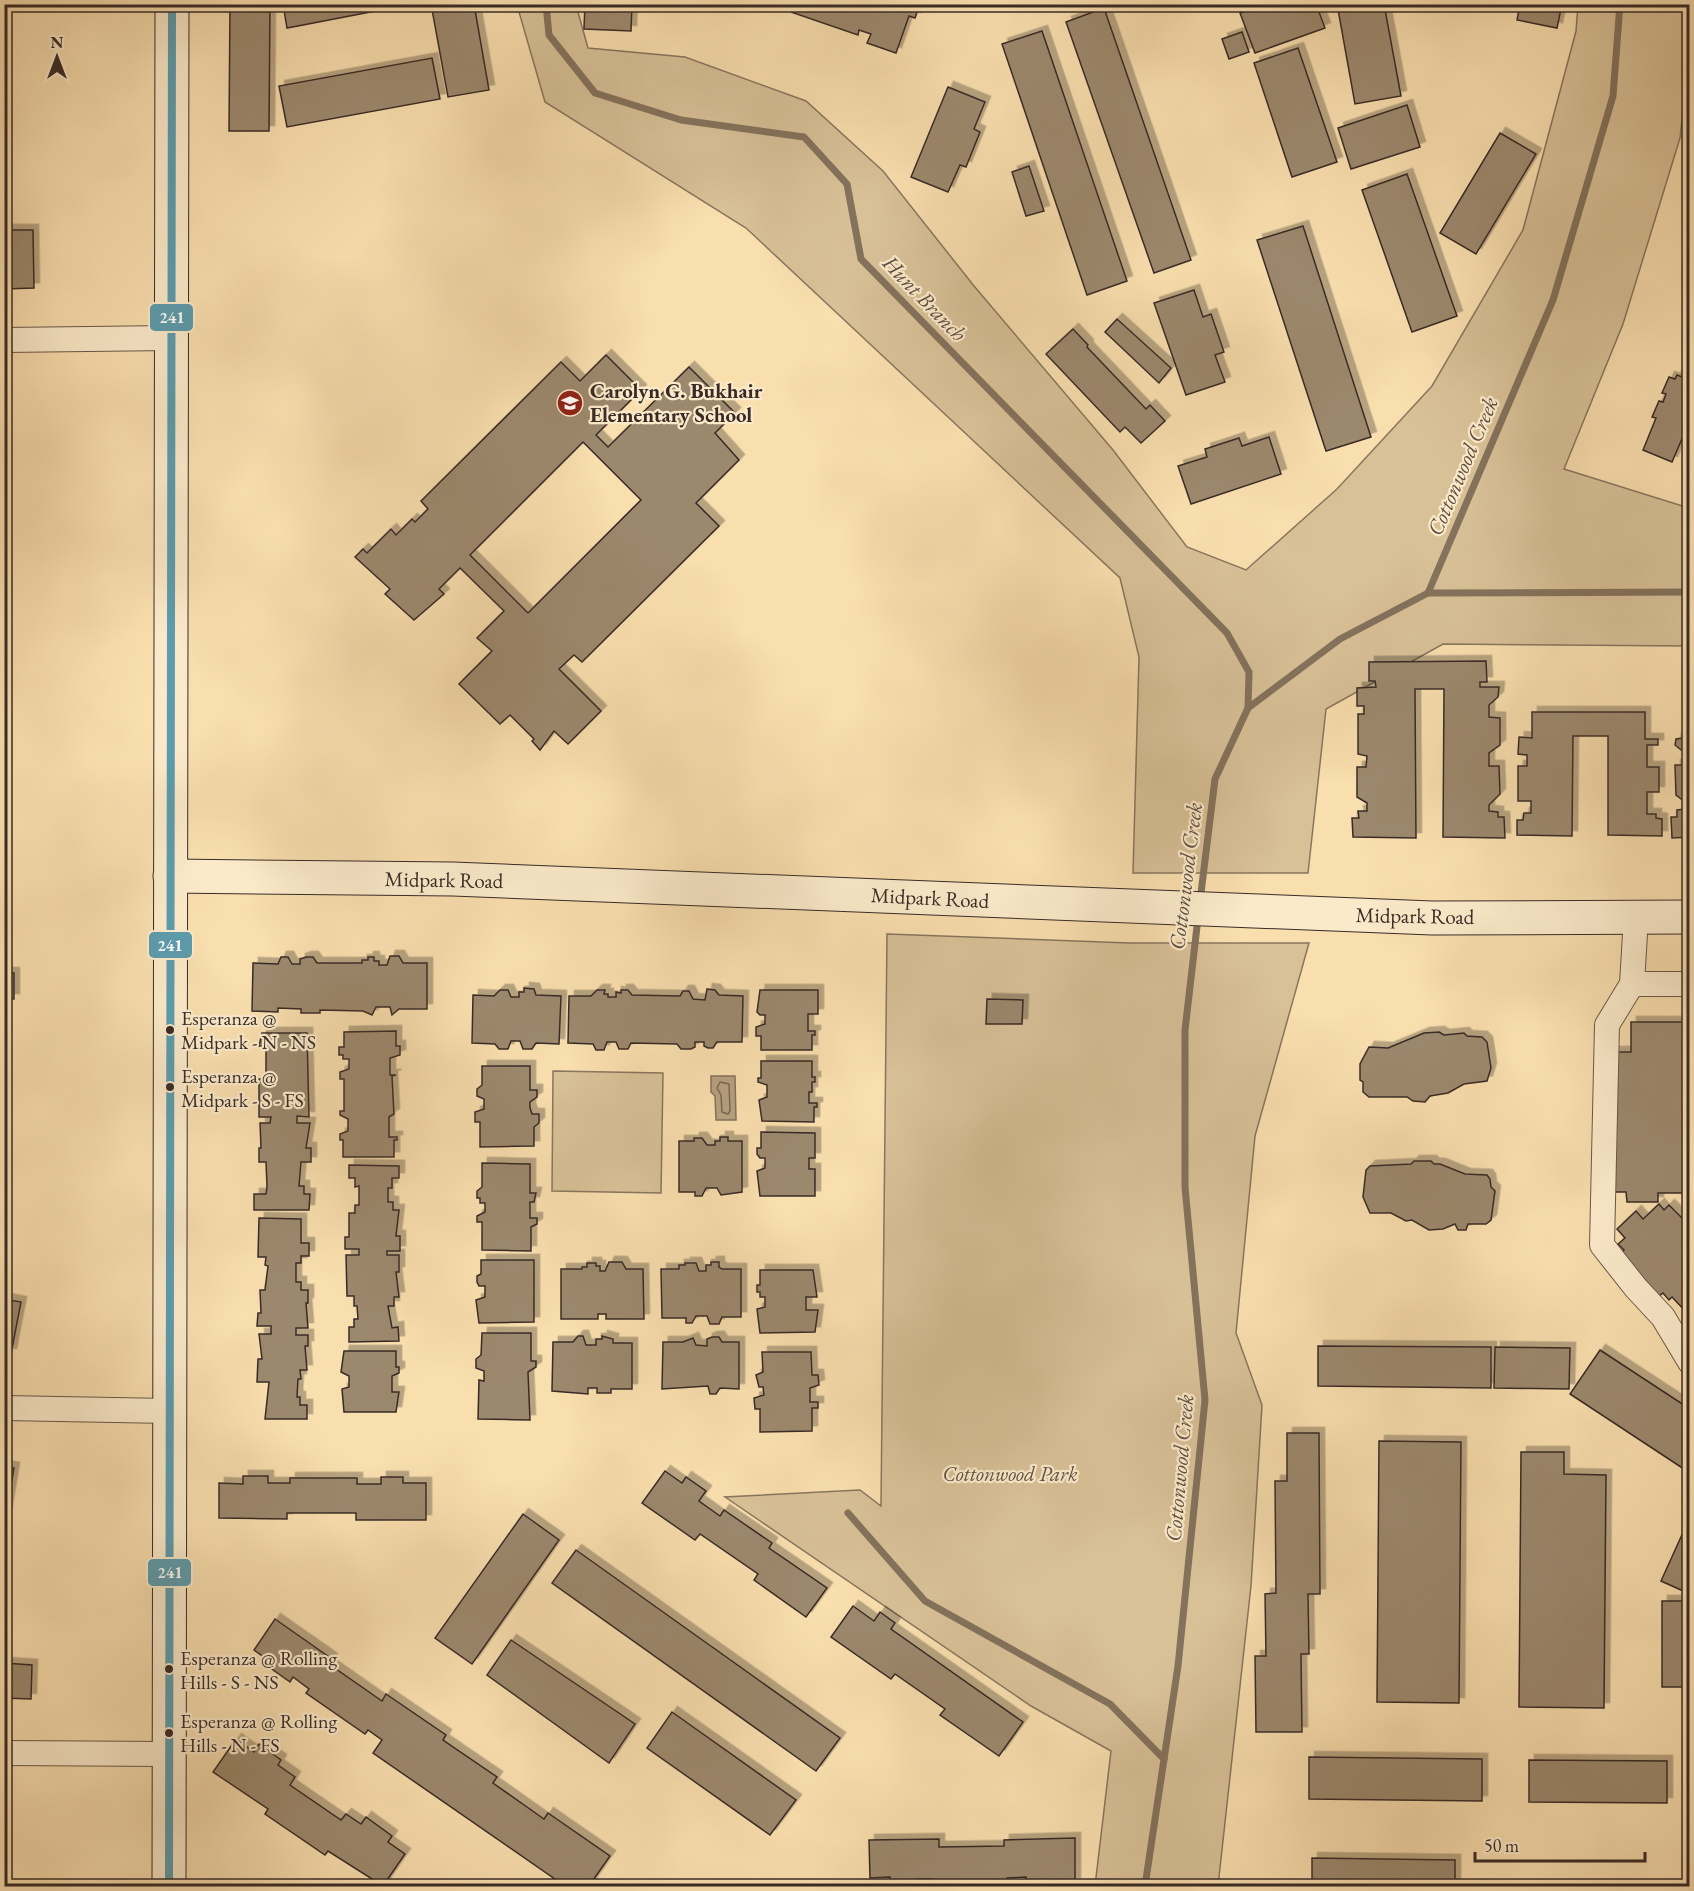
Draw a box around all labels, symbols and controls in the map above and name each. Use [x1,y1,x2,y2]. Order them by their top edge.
north arrow [27,27,87,87]
text: N [51,32,64,53]
water label: Hunt Branch [876,248,973,348]
line badge: 241 [149,303,194,332]
text: 241 [159,307,185,328]
place label: Carolyn G. Bukhair Elementary School [590,377,763,428]
school or university icon: Carolyn G. Bukhair Elementary School [555,388,585,418]
water label: Cottonwood Creek [1420,392,1505,540]
water label: Cottonwood Creek [1162,801,1209,951]
street label: Midpark Road [384,865,504,894]
street label: Midpark Road [870,881,990,914]
street label: Midpark Road [1355,901,1475,930]
line badge: 241 [148,931,193,959]
text: 241 [157,935,183,956]
place label: Esperanza @ Midpark - N - NS [181,1005,316,1055]
marker: Esperanza @ Midpark - N - NS [164,1024,176,1036]
place label: Esperanza @ Midpark - S - FS [181,1063,304,1113]
marker: Esperanza @ Midpark - S - FS [164,1081,176,1093]
water label: Cottonwood Creek [1159,1393,1200,1543]
park label: Cottonwood Park [943,1460,1078,1487]
line badge: 241 [147,1558,192,1587]
text: 241 [157,1562,183,1583]
place label: Esperanza @ Rolling Hills - S - NS [180,1645,338,1695]
marker: Esperanza @ Rolling Hills - S - NS [163,1663,175,1675]
place label: Esperanza @ Rolling Hills - N - FS [180,1708,338,1758]
marker: Esperanza @ Rolling Hills - N - FS [163,1727,175,1739]
scale bar [1475,1825,1644,1863]
text: 50 m [1484,1834,1519,1857]

